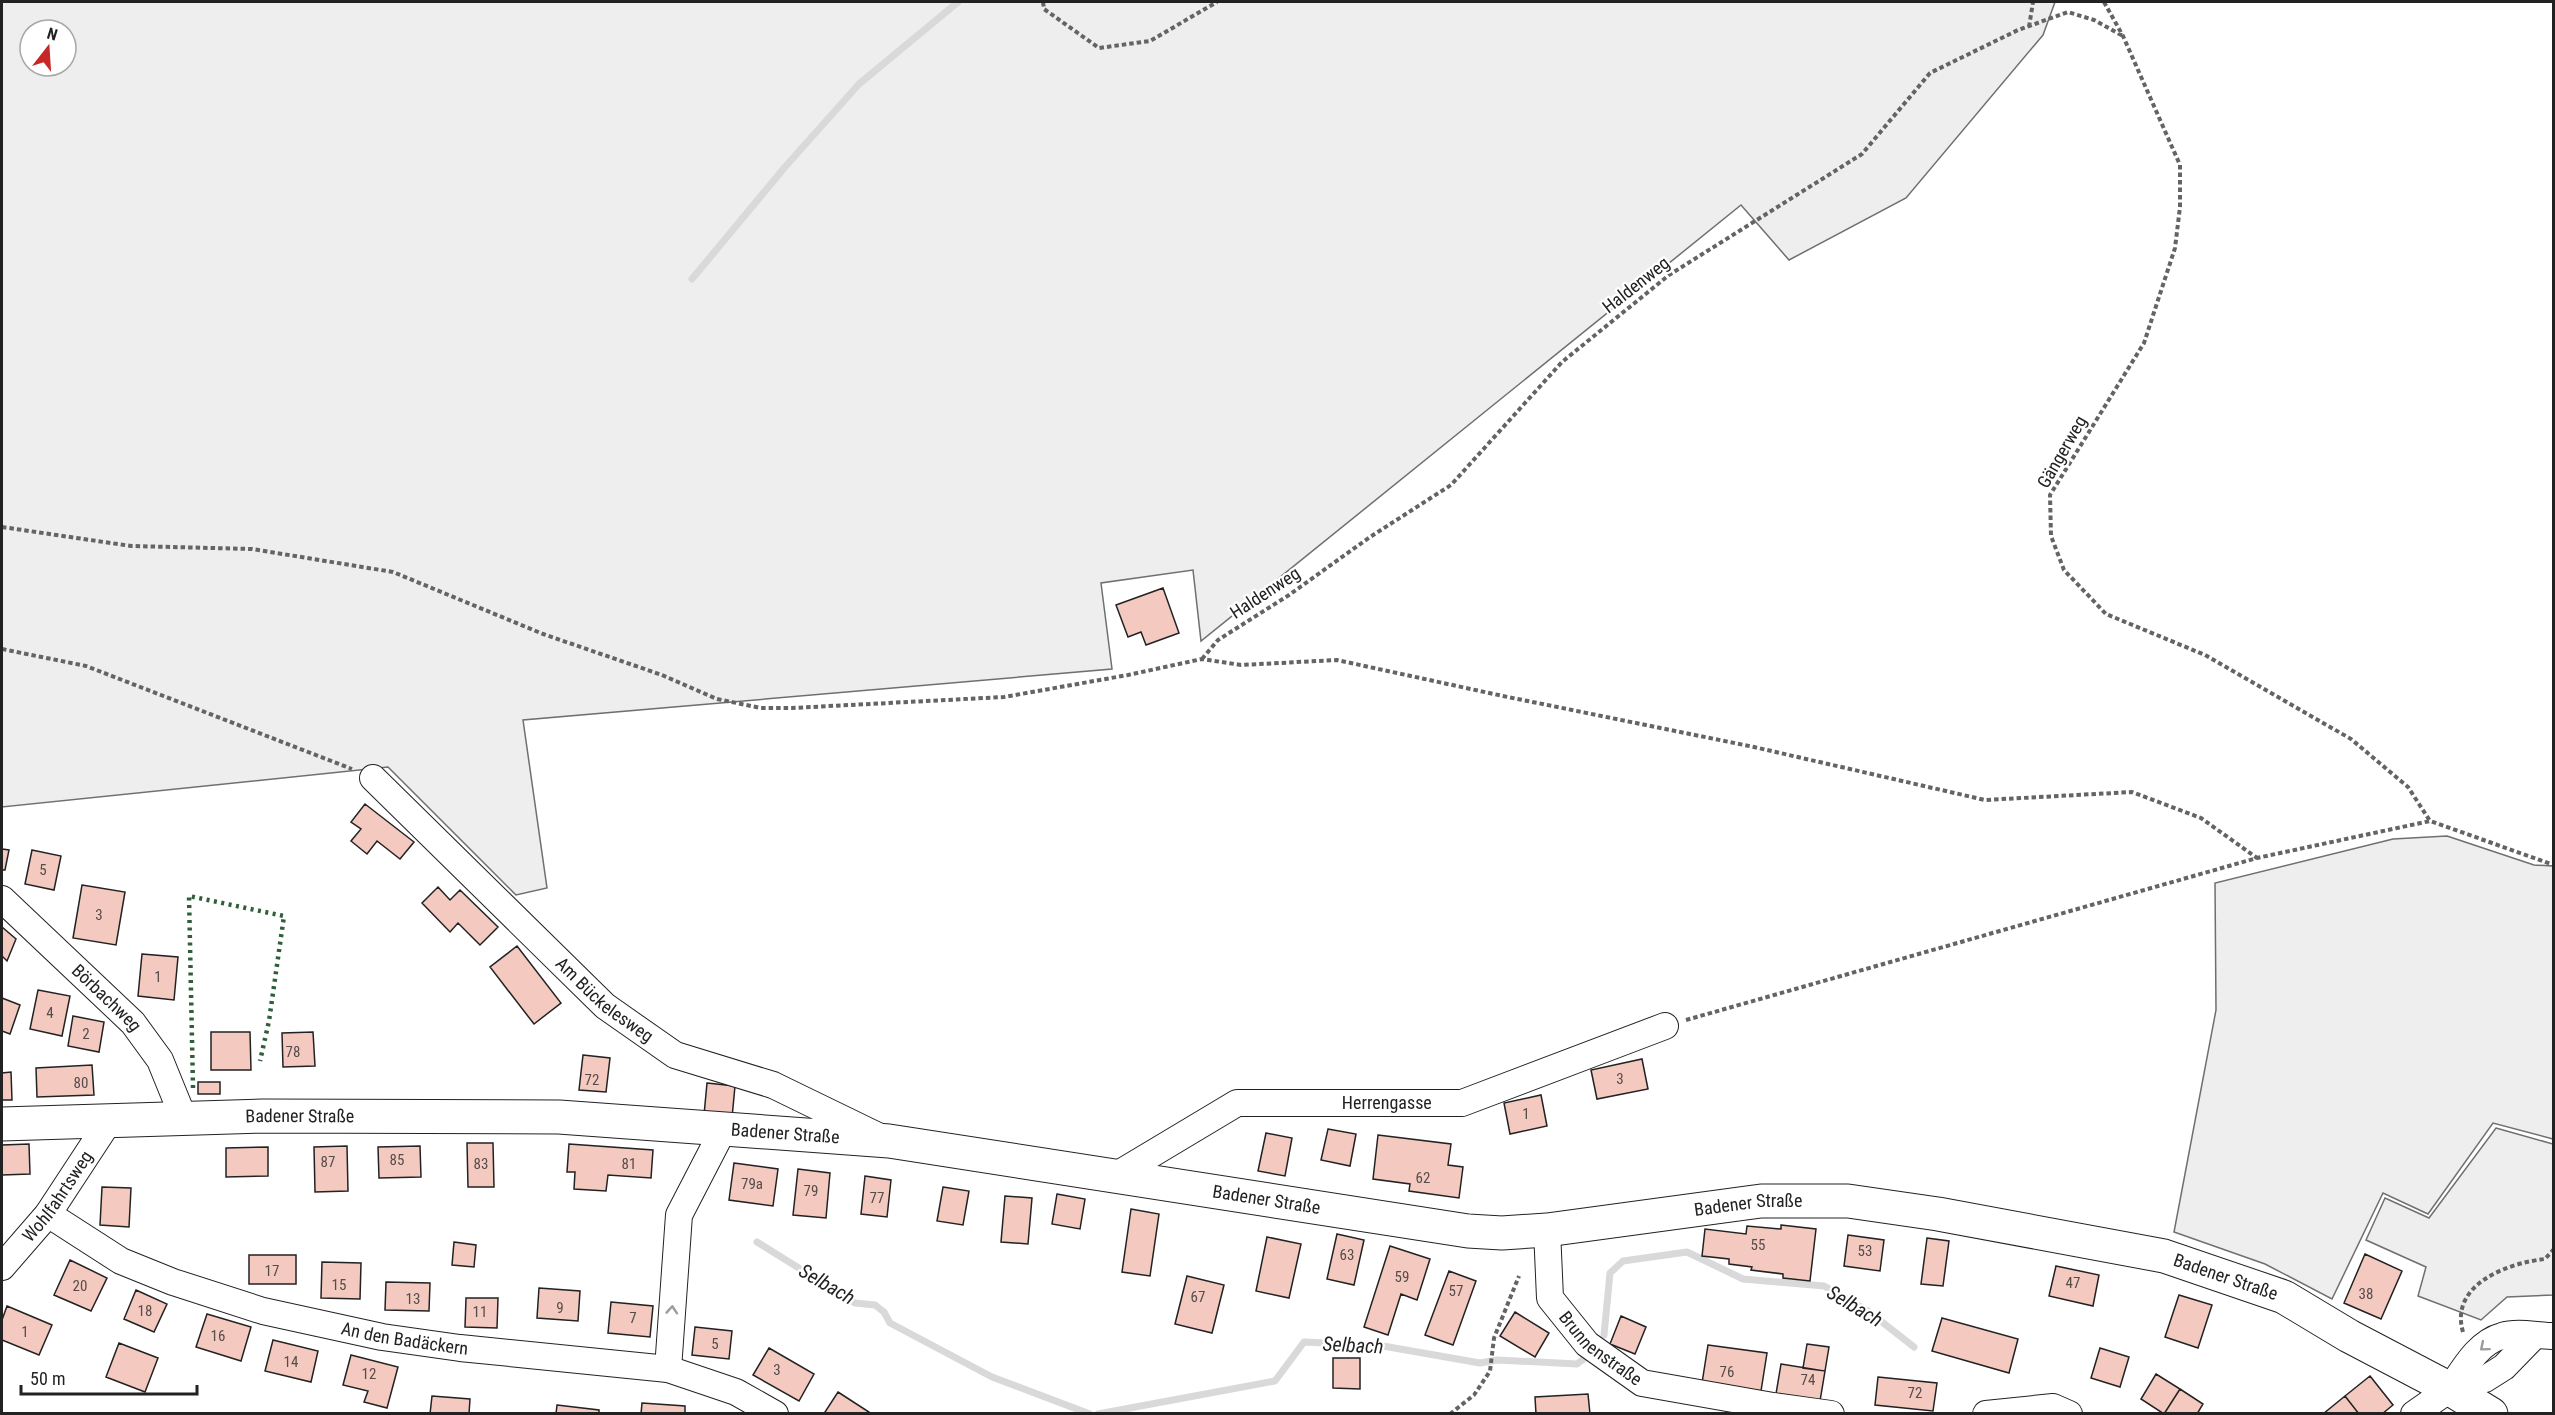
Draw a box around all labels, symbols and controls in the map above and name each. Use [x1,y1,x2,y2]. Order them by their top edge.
north arrow [18,18,78,78]
text: N [45,24,60,45]
street label: Haldenweg [1598,252,1673,317]
street label: Gängerweg [2032,412,2091,492]
street label: Haldenweg [1226,562,1304,623]
house number: 5 [39,861,47,879]
house number: 3 [95,906,103,924]
street label: Am Bückelesweg [552,953,657,1046]
street label: Börbachweg [68,960,146,1035]
house number: 1 [154,968,162,986]
house number: 4 [46,1004,54,1022]
house number: 2 [82,1025,90,1043]
house number: 78 [286,1043,300,1061]
house number: 3 [1616,1070,1624,1088]
house number: 72 [585,1071,599,1089]
house number: 80 [74,1074,88,1092]
street label: Herrengasse [1342,1092,1432,1113]
street label: Badener Straße [245,1105,354,1127]
house number: 1 [1522,1105,1530,1123]
street label: Badener Straße [730,1119,840,1147]
street label: Wohlfahrtsweg [18,1147,97,1246]
house number: 85 [390,1151,404,1169]
house number: 87 [321,1153,335,1171]
house number: 83 [474,1155,488,1173]
house number: 81 [622,1155,636,1173]
house number: 62 [1416,1169,1430,1187]
house number: 79a [741,1175,763,1193]
street label: Badener Straße [1211,1180,1322,1218]
house number: 79 [804,1182,818,1200]
house number: 77 [870,1189,884,1207]
street label: Badener Straße [1693,1190,1802,1220]
house number: 55 [1751,1236,1765,1254]
house number: 53 [1858,1242,1872,1260]
house number: 63 [1340,1246,1354,1264]
street label: Badener Straße [2171,1249,2281,1304]
water label: Selbach [795,1258,859,1310]
house number: 17 [265,1262,279,1280]
house number: 59 [1395,1268,1409,1286]
house number: 47 [2066,1274,2080,1292]
house number: 15 [332,1276,346,1294]
house number: 20 [73,1277,87,1295]
water label: Selbach [1823,1280,1887,1332]
house number: 57 [1449,1282,1463,1300]
house number: 38 [2359,1285,2373,1303]
house number: 67 [1191,1288,1205,1306]
house number: 13 [406,1290,420,1308]
house number: 9 [556,1299,564,1317]
house number: 18 [138,1302,152,1320]
house number: 11 [473,1303,487,1321]
one-way arrow [665,1306,678,1315]
street label: Brunnenstraße [1555,1307,1646,1390]
house number: 7 [629,1309,637,1327]
street label: An den Badäckern [339,1317,469,1359]
house number: 1 [21,1323,29,1341]
house number: 16 [211,1327,225,1345]
water label: Selbach [1322,1331,1384,1359]
house number: 5 [711,1335,719,1353]
one-way arrow [2480,1340,2491,1351]
house number: 14 [284,1353,298,1371]
scale bar [21,1358,196,1396]
house number: 3 [773,1361,781,1379]
house number: 76 [1720,1363,1734,1381]
house number: 12 [362,1365,376,1383]
text: 50 m [30,1368,65,1389]
house number: 74 [1801,1371,1815,1389]
house number: 72 [1908,1384,1922,1402]

